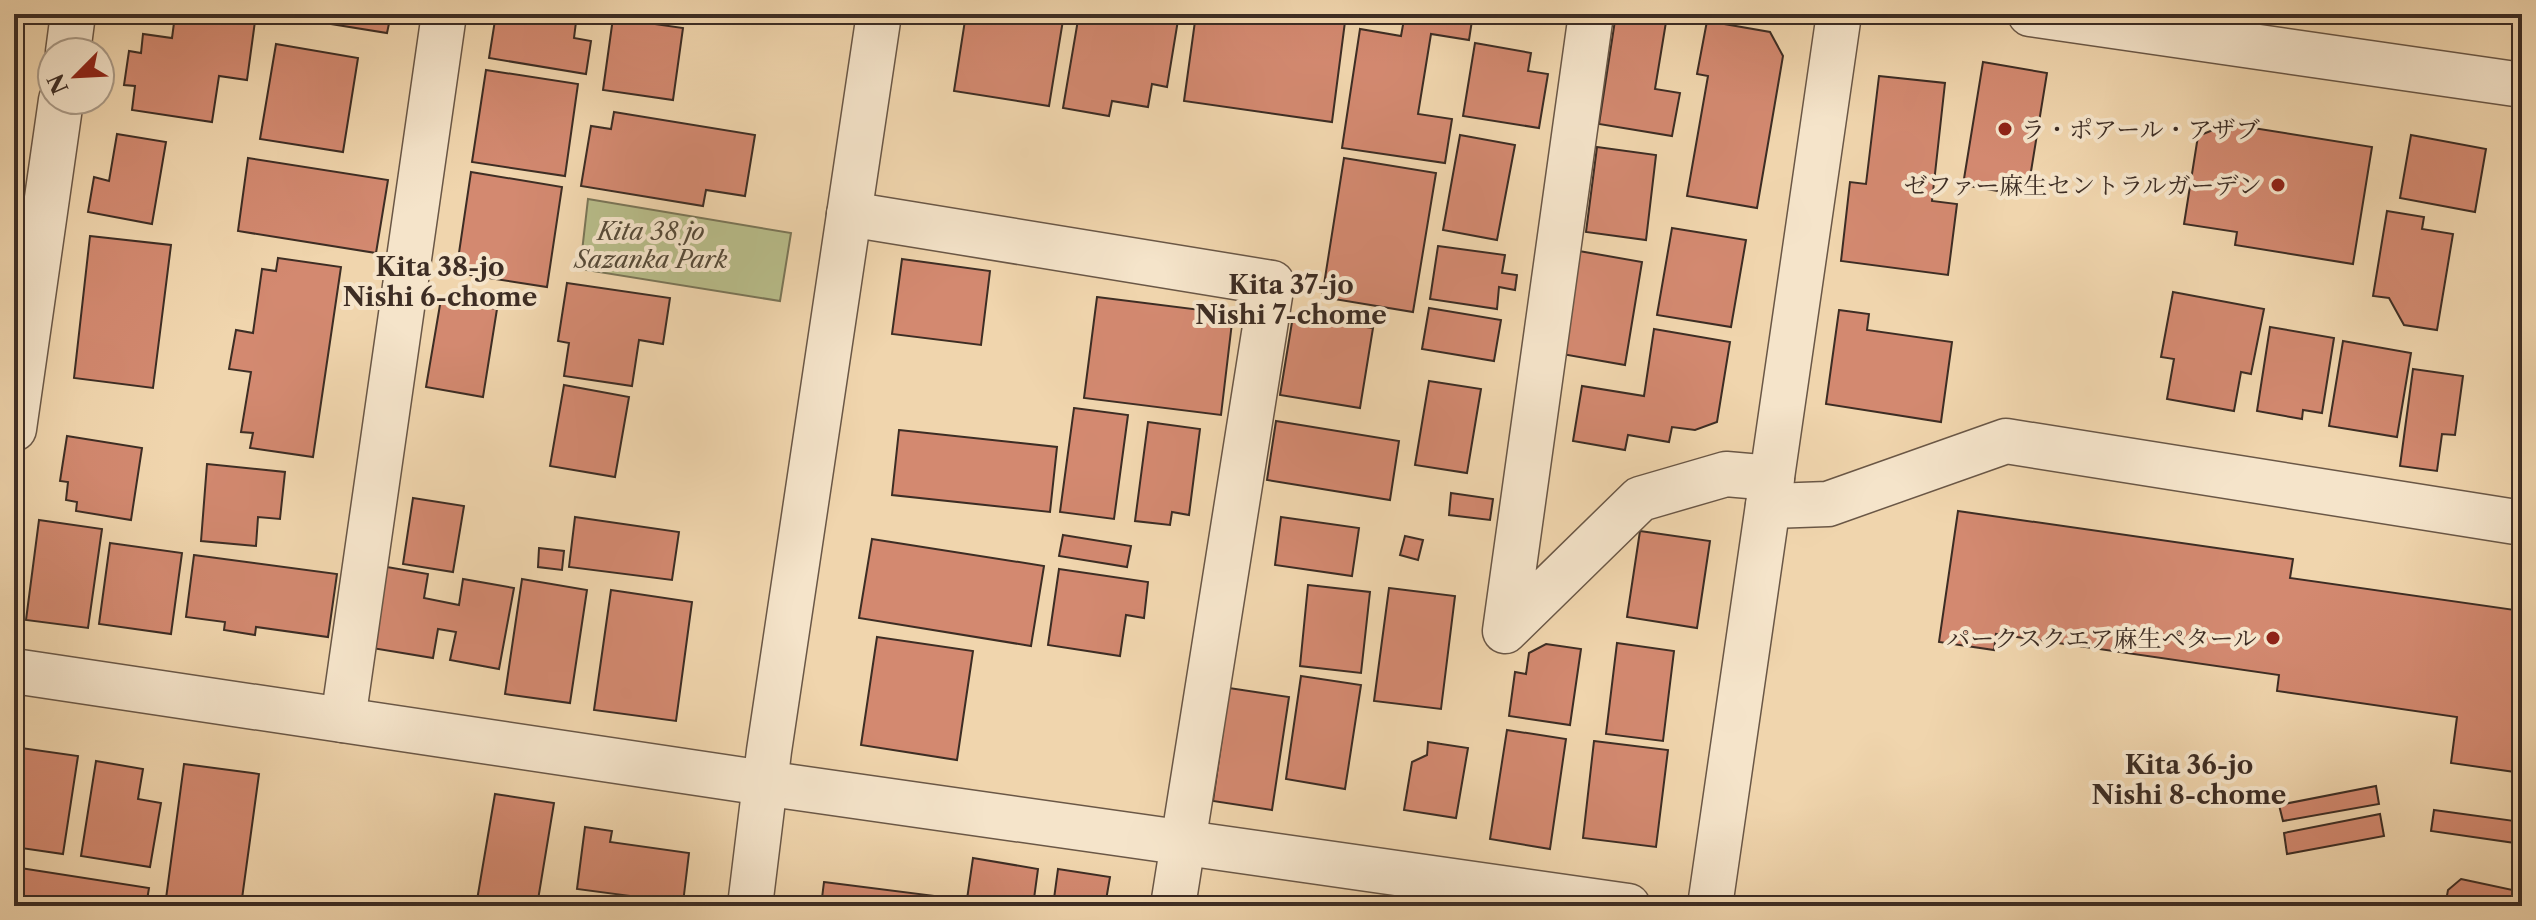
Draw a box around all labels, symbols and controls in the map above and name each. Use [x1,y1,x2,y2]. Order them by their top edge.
north arrow [36,36,116,116]
text: N [42,70,74,98]
place label: ラ・ポアール・アザブ [2021,115,2260,144]
marker: ラ・ポアール・アザブ [1996,120,2014,138]
place label: ゼファー麻生セントラルガーデン [1904,171,2262,200]
marker: ゼファー麻生セントラルガーデン [2269,176,2287,194]
park label: Kita 38 jo Sazanka Park [572,217,728,274]
district label: Kita 38-jo Nishi 6-chome [343,251,537,313]
district label: Kita 37-jo Nishi 7-chome [1195,269,1387,331]
place label: パークスクエア麻生ペタール [1946,624,2257,653]
marker: パークスクエア麻生ペタール [2264,629,2282,647]
district label: Kita 36-jo Nishi 8-chome [2092,749,2286,811]

